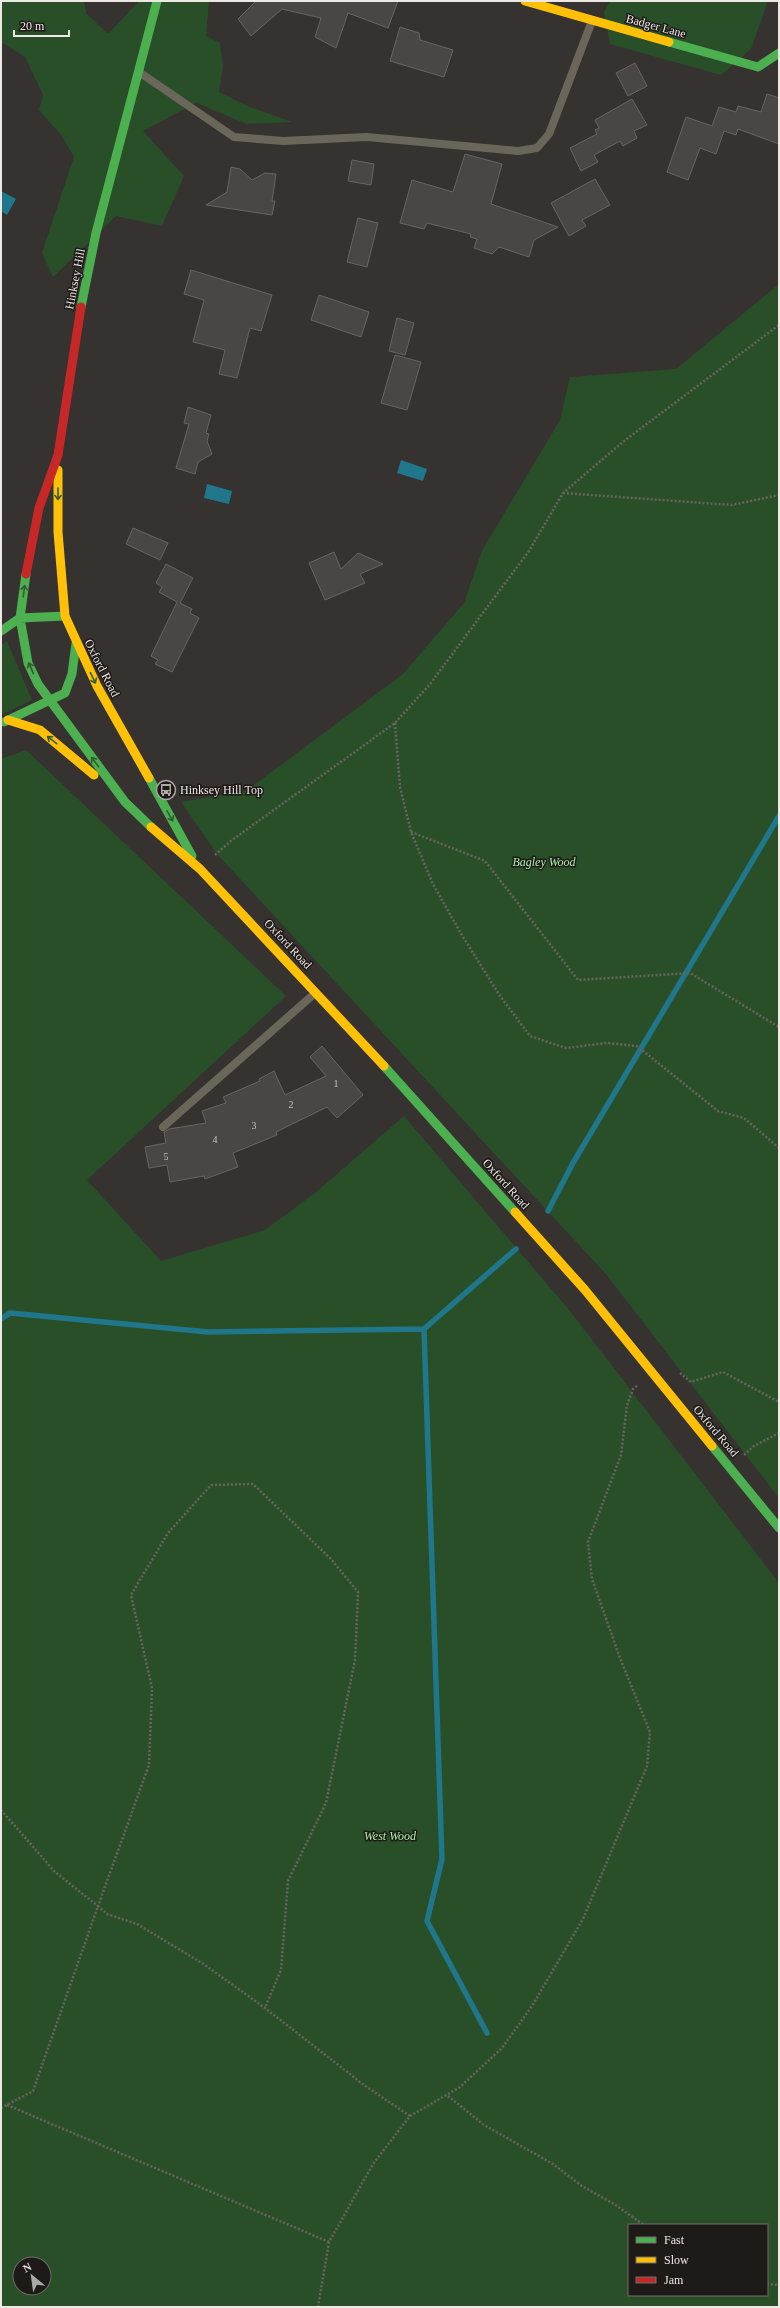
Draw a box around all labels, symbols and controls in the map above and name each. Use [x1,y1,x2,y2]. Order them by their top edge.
street label: Badger Lane [624,11,688,41]
scale bar [14,12,69,38]
text: 20 m [20,19,45,33]
street label: Hinksey Hill [62,247,88,311]
one-way arrow [54,487,62,500]
one-way arrow [20,585,27,598]
street label: Oxford Road [81,637,123,699]
one-way arrow [27,662,34,674]
one-way arrow [90,672,98,684]
one-way arrow [47,736,58,745]
one-way arrow [91,756,99,767]
bus stop icon: Hinksey Hill Top [155,779,177,801]
place label: Hinksey Hill Top [180,783,263,797]
one-way arrow [166,810,174,822]
park label: Bagley Wood [512,855,577,869]
street label: Oxford Road [261,916,315,972]
house number: 1 [334,1078,339,1089]
house number: 2 [289,1099,294,1110]
house number: 3 [252,1120,257,1131]
house number: 4 [213,1134,218,1145]
house number: 5 [164,1151,169,1162]
street label: Oxford Road [480,1156,532,1212]
street label: Oxford Road [690,1402,742,1460]
park label: West Wood [364,1829,417,1843]
legend [628,2224,768,2296]
text: Fast [664,2233,685,2247]
text: Slow [664,2253,689,2267]
north arrow [12,2256,52,2296]
text: N [21,2260,34,2274]
text: Jam [664,2273,684,2287]

